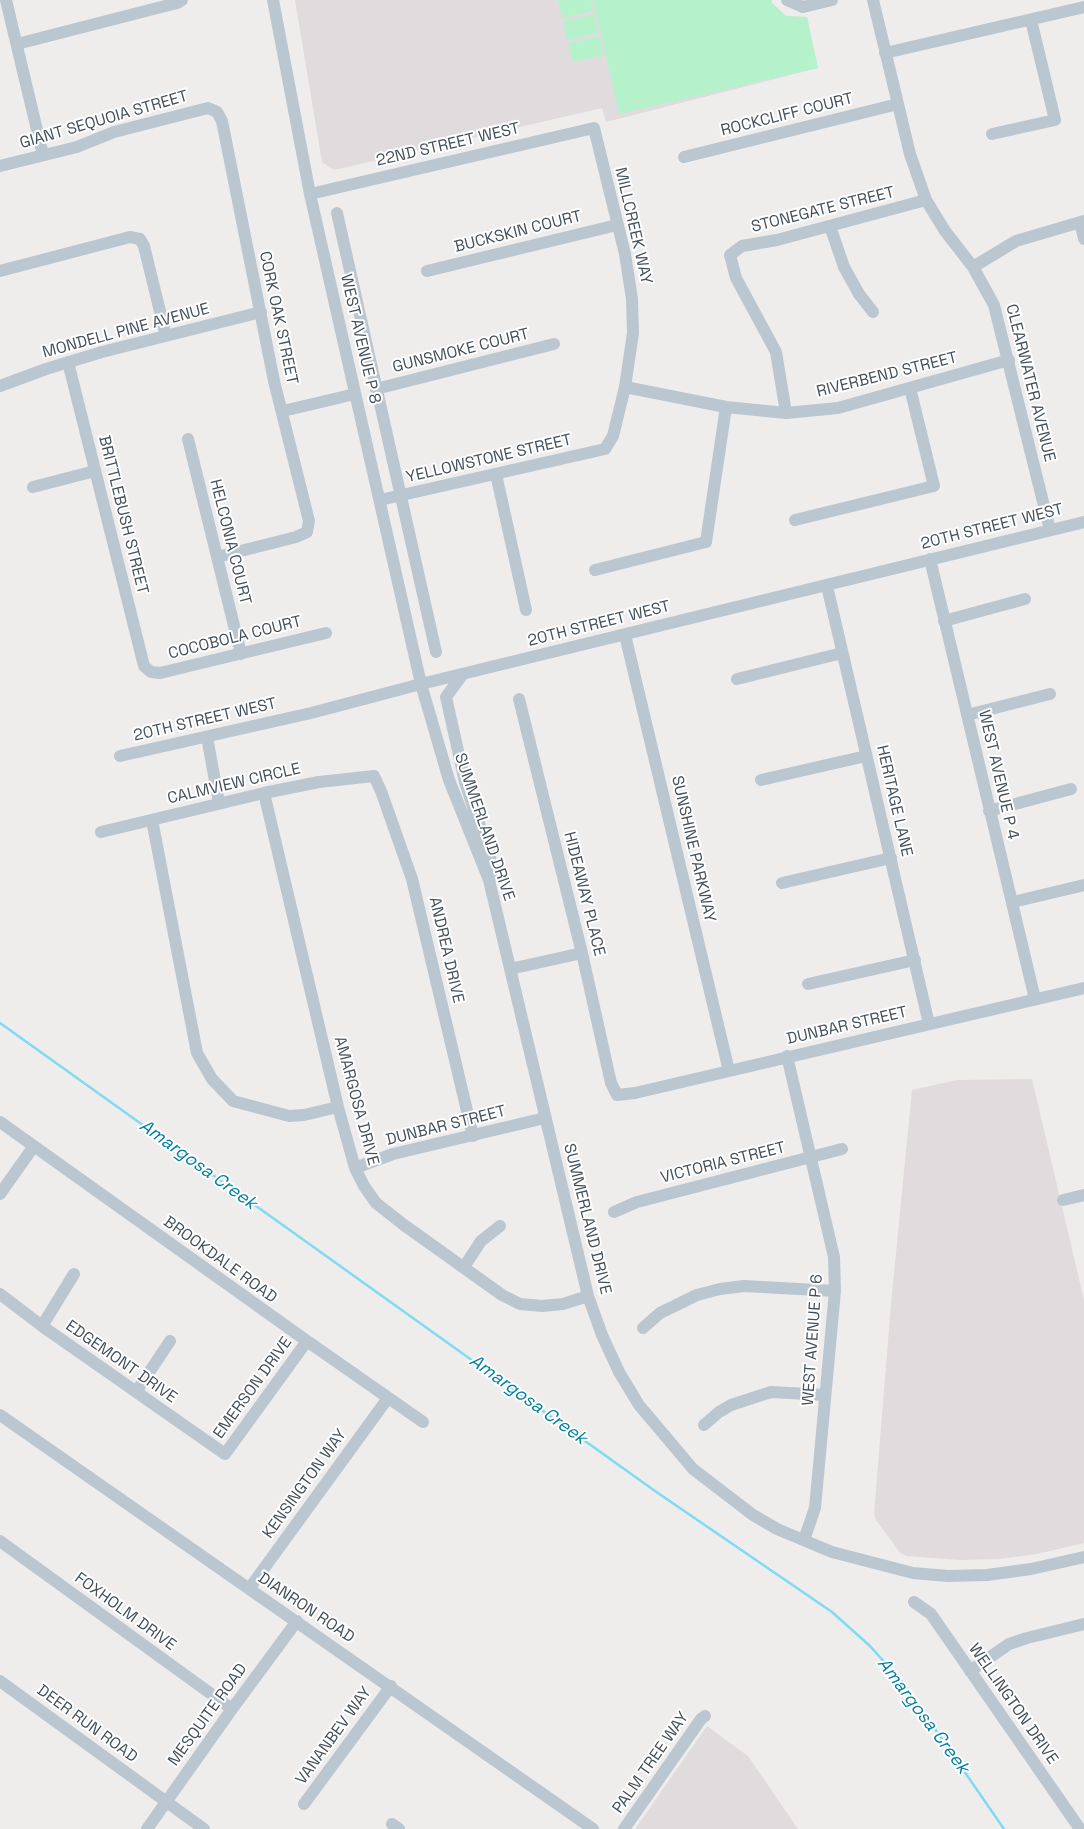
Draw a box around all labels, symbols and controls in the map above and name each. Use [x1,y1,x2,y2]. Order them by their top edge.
street label: GIANT SEQUOIA STREET [18,87,190,153]
street label: ROCKCLIFF COURT [719,89,855,141]
street label: 22ND STREET WEST [374,119,522,171]
street label: MILLCREEK WAY [610,166,656,286]
street label: STONEGATE STREET [749,183,897,237]
street label: BUCKSKIN COURT [452,207,584,257]
street label: CORK OAK STREET [255,250,301,386]
street label: WEST AVENUE P 8 [336,272,384,406]
street label: MONDELL PINE AVENUE [40,299,212,363]
street label: CLEARWATER AVENUE [1001,302,1059,464]
street label: GUNSMOKE COURT [391,325,531,377]
street label: RIVERBEND STREET [815,348,959,402]
street label: YELLOWSTONE STREET [404,431,574,487]
street label: BRITTLEBUSH STREET [94,434,152,596]
street label: HELCONIA COURT [205,477,255,607]
street label: 20TH STREET WEST [919,500,1065,554]
street label: 20TH STREET WEST [526,597,672,651]
street label: COCOBOLA COURT [166,612,304,664]
street label: 20TH STREET WEST [132,694,278,746]
street label: WEST AVENUE P 4 [974,708,1022,842]
street label: HERITAGE LANE [872,743,916,859]
street label: SUMMERLAND DRIVE [450,751,518,903]
street label: CALMVIEW CIRCLE [166,759,302,809]
street label: SUNSHINE PARKWAY [667,774,719,924]
street label: HIDEAWAY PLACE [559,830,609,958]
street label: ANDREA DRIVE [424,895,468,1005]
street label: DUNBAR STREET [785,1003,909,1049]
street label: AMARGOSA DRIVE [330,1034,382,1168]
street label: DUNBAR STREET [384,1102,508,1150]
water label: Amargosa Creek [135,1115,261,1215]
street label: VICTORIA STREET [659,1138,787,1188]
street label: SUMMERLAND DRIVE [559,1142,615,1296]
street label: BROOKDALE ROAD [160,1212,280,1308]
street label: WEST AVENUE P 6 [799,1274,827,1406]
street label: EDGEMONT DRIVE [62,1316,180,1408]
street label: EMERSON DRIVE [210,1334,296,1442]
water label: Amargosa Creek [465,1350,591,1450]
street label: KENSINGTON WAY [259,1426,351,1542]
street label: FOXHOLM DRIVE [71,1569,179,1655]
street label: DIANRON ROAD [254,1569,358,1647]
street label: WELLINGTON DRIVE [964,1640,1062,1768]
water label: Amargosa Creek [872,1654,974,1778]
street label: MESQUITE ROAD [164,1660,252,1770]
street label: DEER RUN ROAD [33,1681,141,1767]
street label: VANANBEV WAY [292,1683,376,1789]
street label: PALM TREE WAY [609,1709,693,1817]

